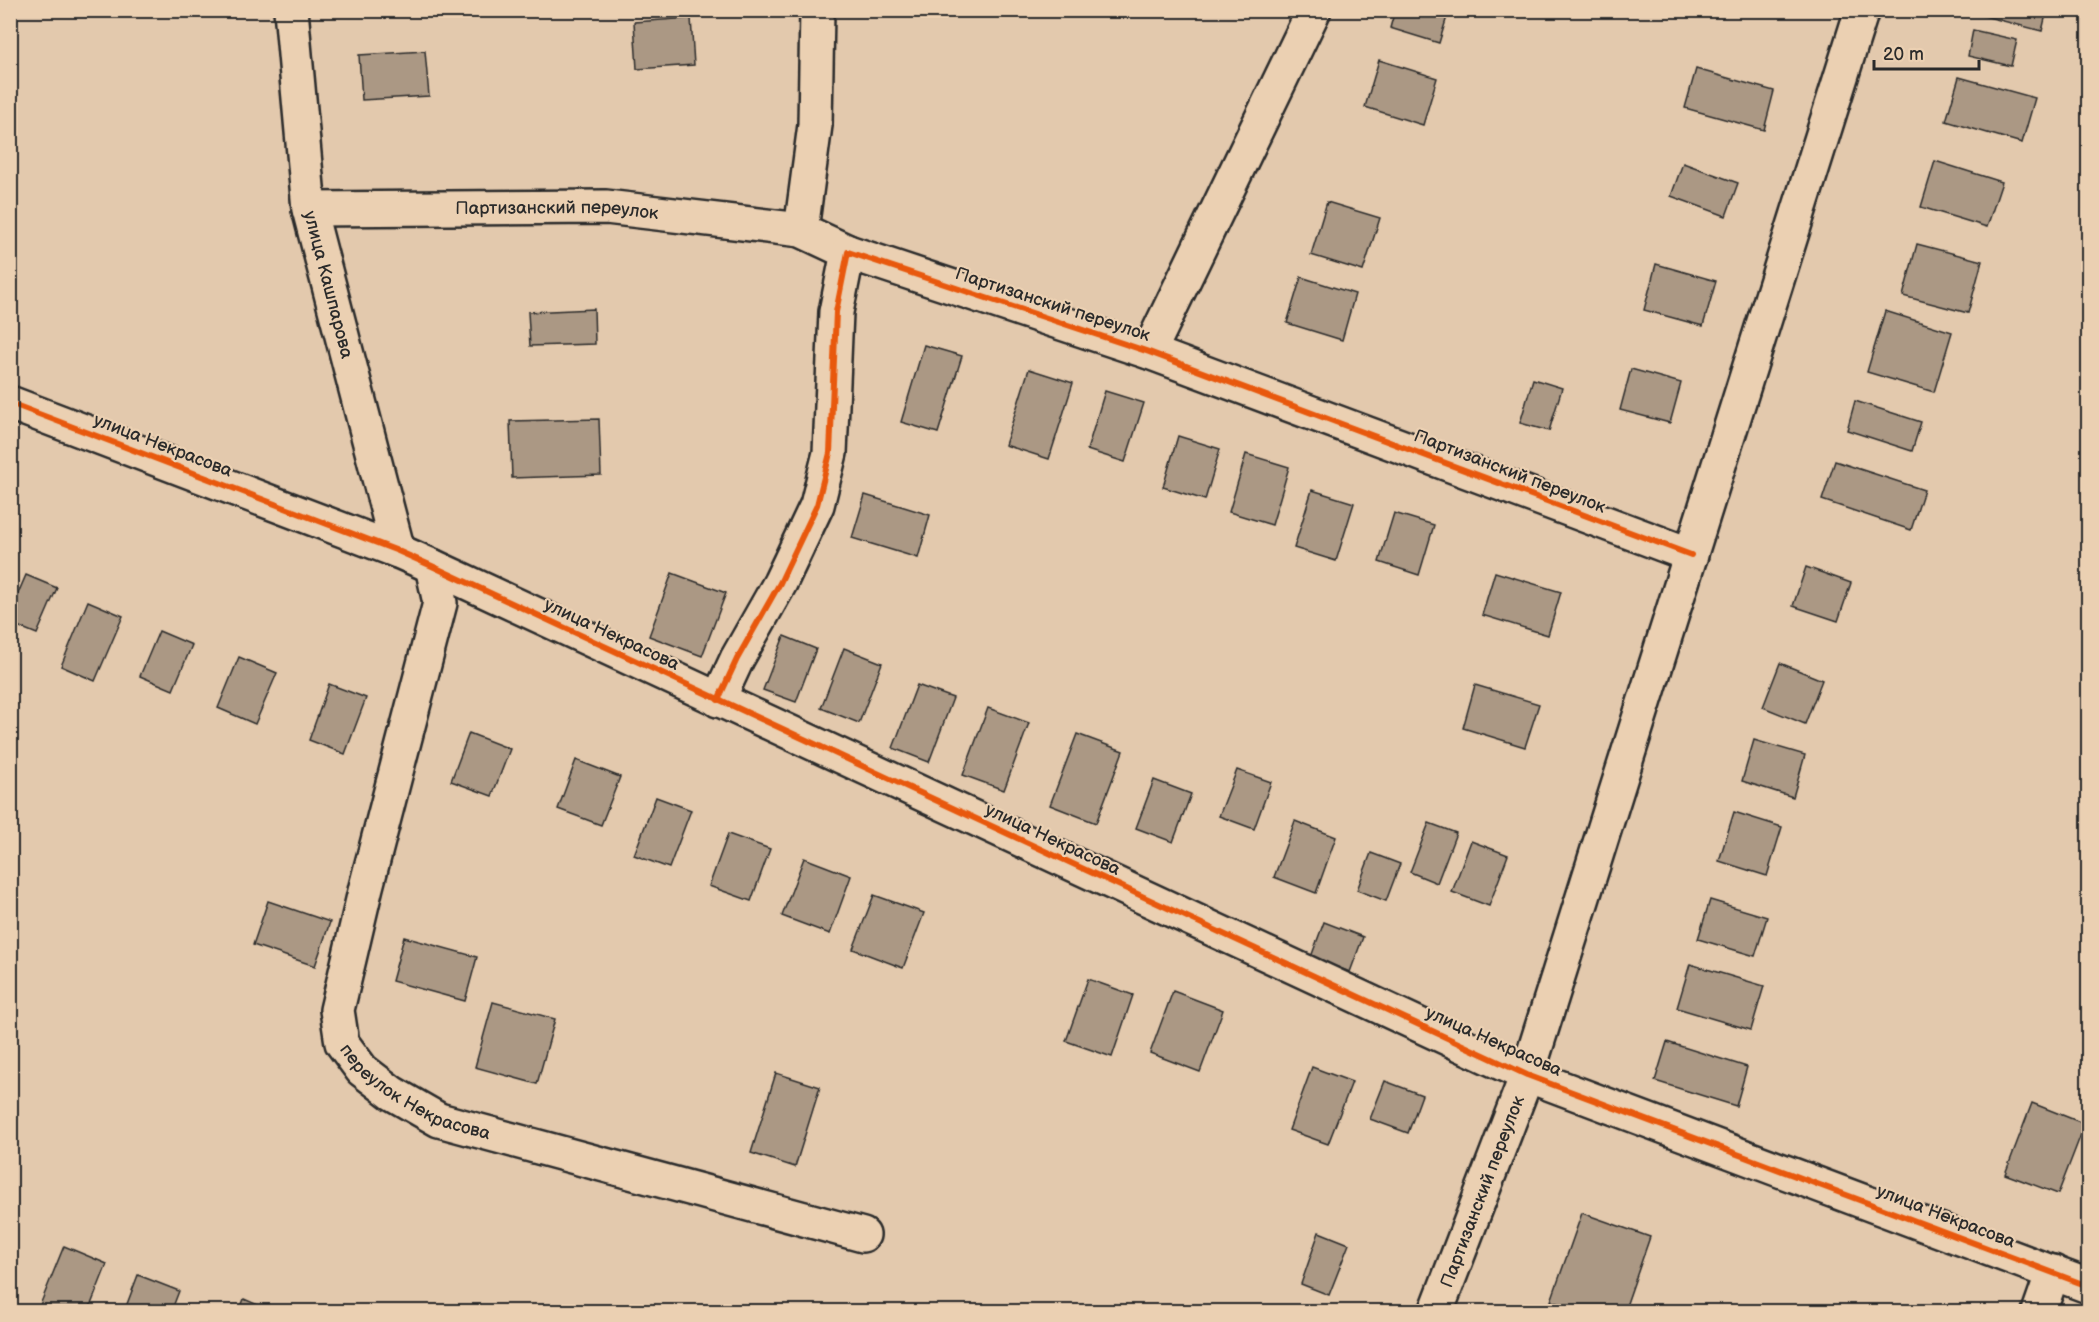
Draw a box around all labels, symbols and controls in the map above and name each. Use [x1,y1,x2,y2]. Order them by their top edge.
scale bar [1874,33,1979,71]
text: 20 m [1883,44,1924,65]
street label: Партизанский переулок [455,196,660,224]
street label: улица Кашпарова [299,209,358,361]
street label: Партизанский переулок [953,263,1153,346]
street label: улица Некрасова [91,409,235,482]
street label: Партизанский переулок [1411,425,1609,518]
street label: улица Некрасова [541,594,683,675]
street label: улица Некрасова [982,799,1124,880]
street label: улица Некрасова [1423,1002,1565,1081]
street label: переулок Некрасова [335,1040,493,1145]
street label: Партизанский переулок [1436,1093,1529,1291]
street label: улица Некрасова [1874,1180,2018,1253]

